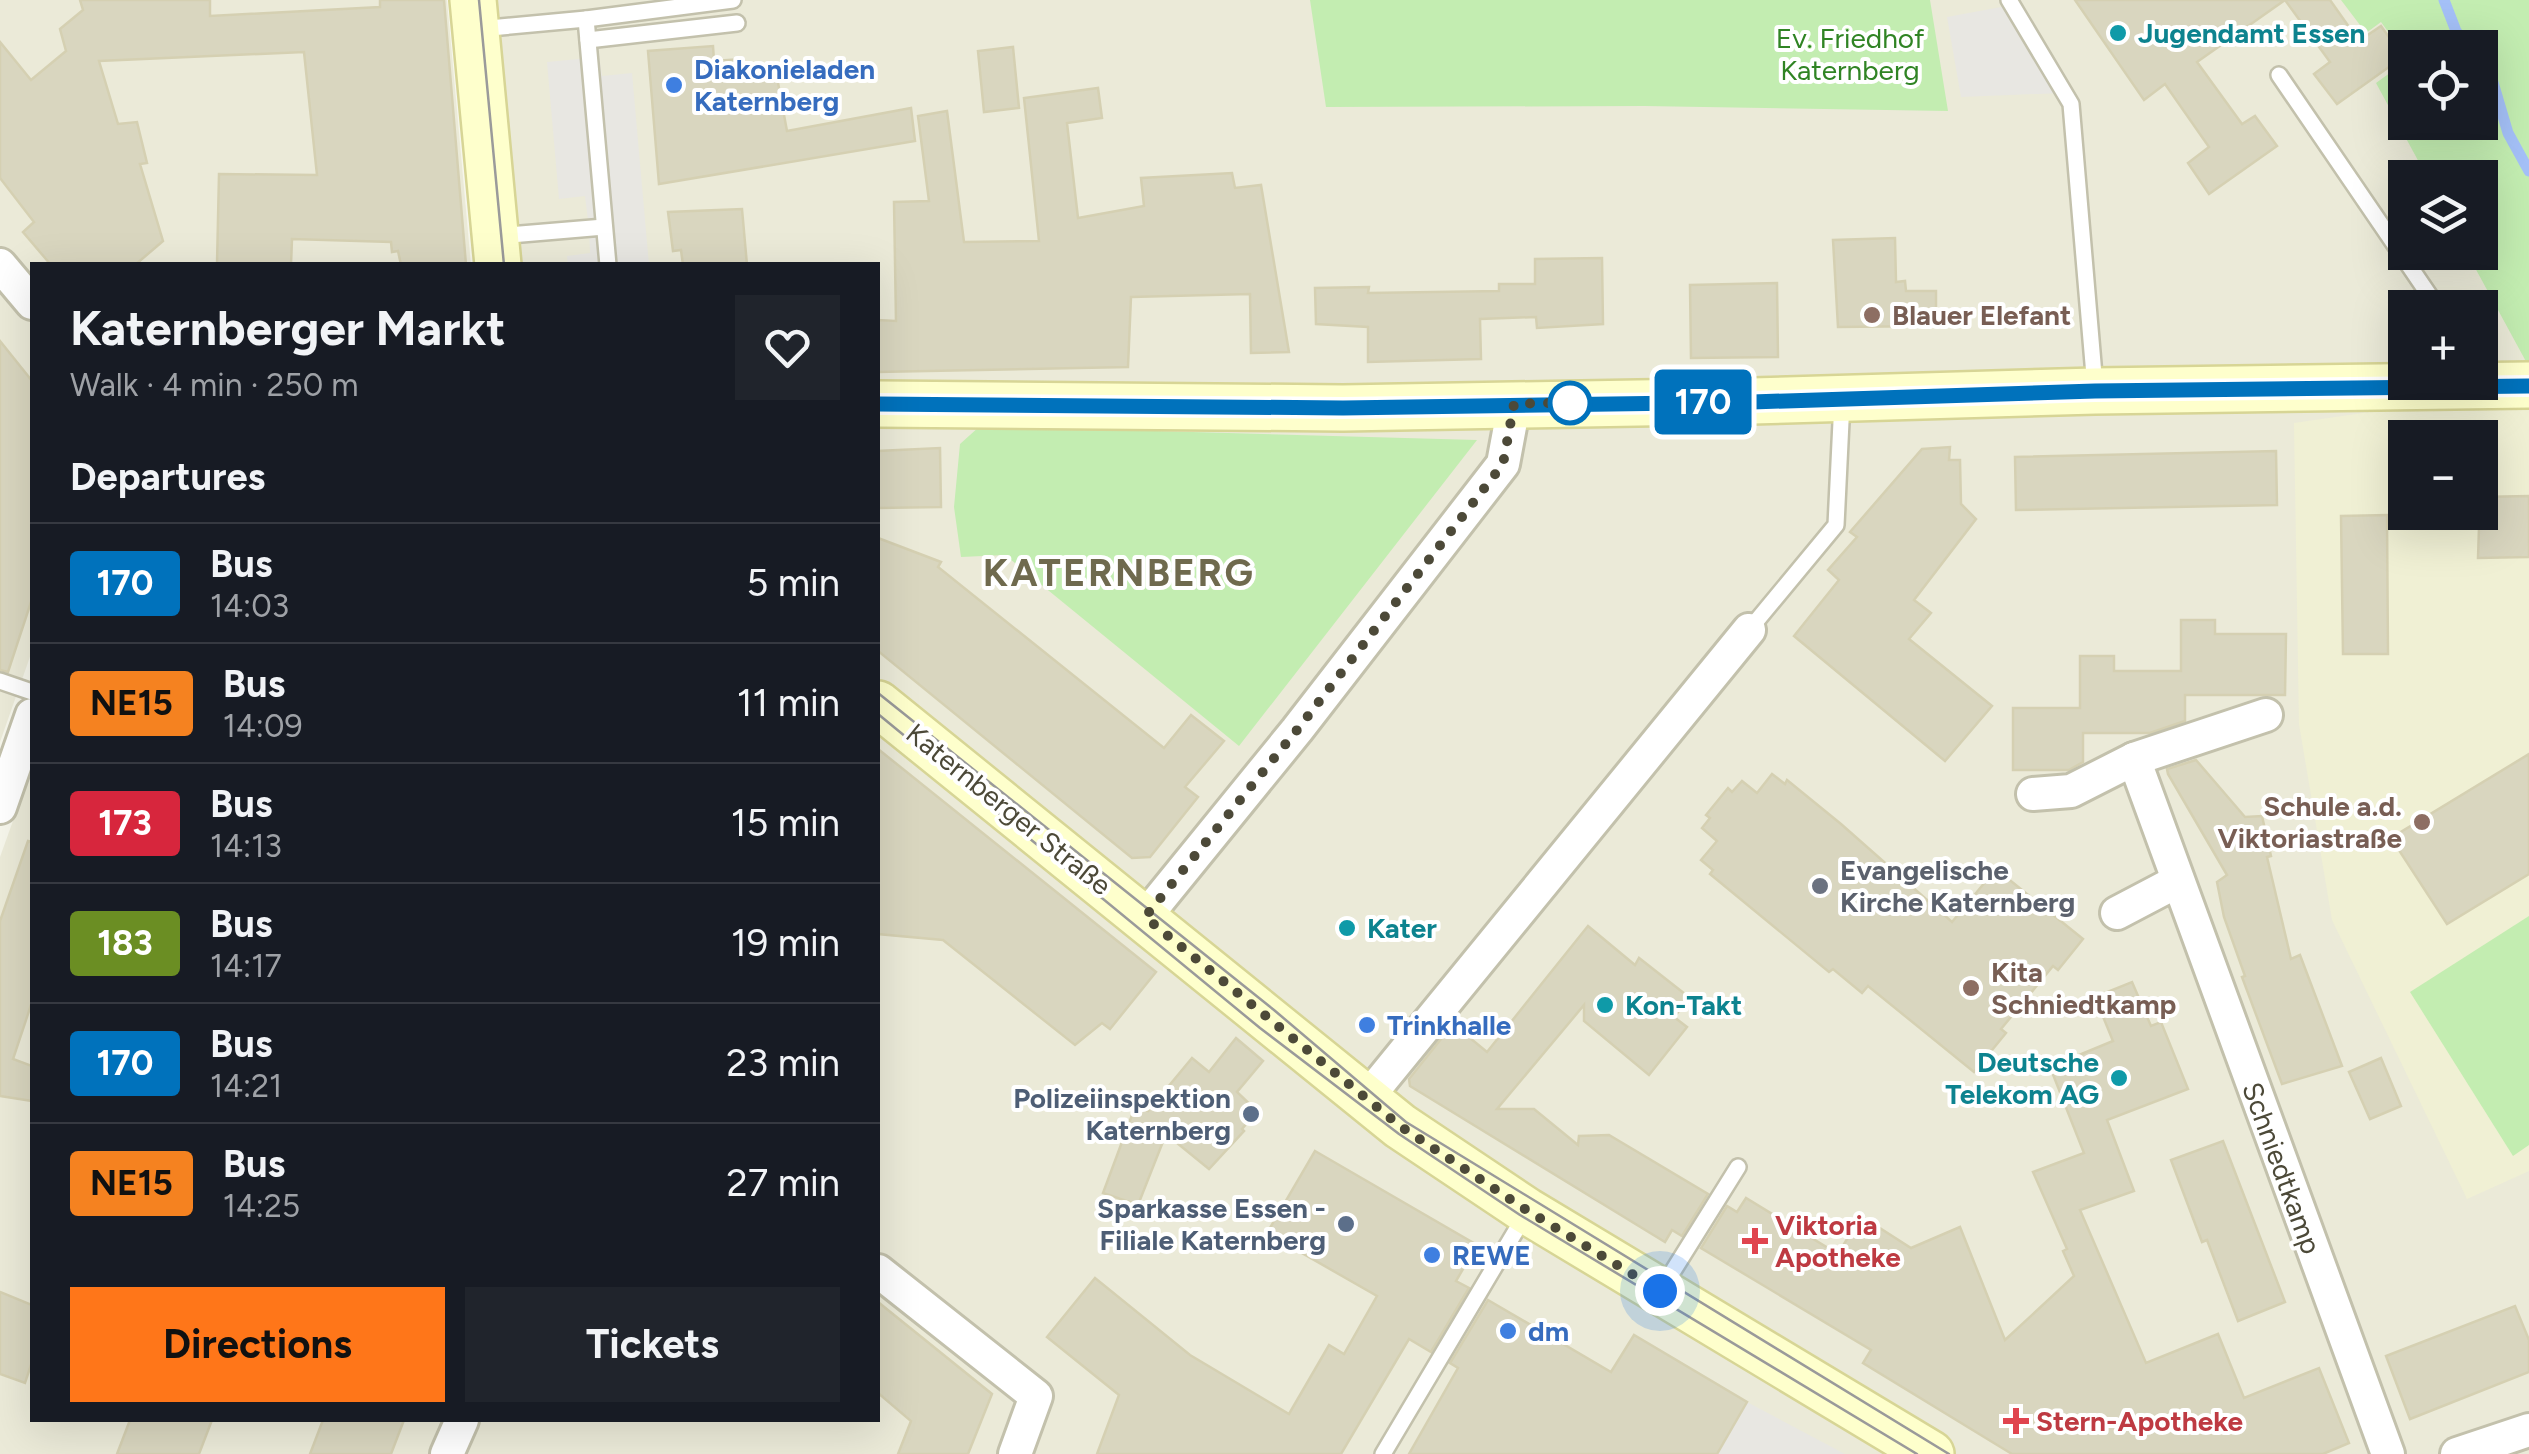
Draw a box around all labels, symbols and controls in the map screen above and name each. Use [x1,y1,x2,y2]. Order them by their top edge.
place label: Jugendamt Essen [2138,16,2366,50]
park label: Ev. Friedhof Katernberg [1776,21,1925,87]
marker: Jugendamt Essen [2107,22,2129,44]
map controls [2388,30,2498,530]
button: locate [2388,30,2498,140]
place label: Diakonieladen Katernberg [694,52,875,118]
marker: Diakonieladen Katernberg [663,74,685,96]
button: layers [2388,160,2498,270]
button: + [2388,290,2498,400]
button: heart [735,295,840,400]
place label: Blauer Elefant [1892,298,2071,332]
text: Katernberger Markt [70,299,506,357]
marker: Blauer Elefant [1861,304,1883,326]
text: Walk · 4 min · 250 m [70,366,358,404]
line badge: 170 [1646,370,1760,434]
text: 170 [1675,381,1731,423]
unlabelled marker [1549,382,1591,424]
button: − [2388,420,2498,530]
text: Departures [70,454,265,500]
text: Bus [210,541,273,587]
district label: KATERNBERG [983,550,1255,596]
text: 5 min [746,560,840,606]
text: 170 [97,562,153,604]
text: 14:03 [210,587,289,625]
text: Bus [223,661,285,707]
text: 11 min [737,680,840,726]
text: NE15 [90,682,173,724]
text: 14:09 [223,707,303,745]
street label: Katernberger Straße [900,716,1118,902]
text: Bus [210,781,273,827]
place label: Schule a.d. Viktoriastraße [2217,789,2402,855]
text: 15 min [731,800,840,846]
text: 173 [98,802,152,844]
marker: Schule a.d. Viktoriastraße [2411,811,2433,833]
text: 14:13 [210,827,282,865]
place label: Evangelische Kirche Katernberg [1840,853,2075,919]
marker: Evangelische Kirche Katernberg [1809,875,1831,897]
text: Bus [210,901,273,947]
place label: Kater [1367,911,1437,945]
marker: Kater [1336,917,1358,939]
text: 19 min [731,920,840,966]
text: 183 [97,922,153,964]
text: 14:17 [210,947,282,985]
place label: Kita Schniedtkamp [1991,955,2176,1021]
marker: Kita Schniedtkamp [1960,977,1982,999]
place label: Kon-Takt [1625,988,1742,1022]
marker: Kon-Takt [1594,994,1616,1016]
place label: Trinkhalle [1387,1008,1511,1042]
marker: Trinkhalle [1356,1014,1378,1036]
text: Bus [210,1021,273,1067]
text: 23 min [726,1040,840,1086]
text: 170 [97,1042,153,1084]
place label: Deutsche Telekom AG [1945,1045,2099,1111]
text: 14:21 [210,1067,282,1105]
marker: Deutsche Telekom AG [2108,1067,2130,1089]
street label: Schniedtkamp [2235,1077,2329,1259]
place label: Polizeiinspektion Katernberg [1013,1081,1231,1147]
marker: Polizeiinspektion Katernberg [1240,1103,1262,1125]
text: Bus [223,1141,285,1187]
text: 27 min [727,1160,840,1206]
text: NE15 [90,1162,173,1204]
text: 14:25 [223,1187,300,1225]
place label: Sparkasse Essen - Filiale Katernberg [1097,1191,1326,1257]
place label: Viktoria Apotheke [1775,1208,1901,1274]
marker: Sparkasse Essen - Filiale Katernberg [1335,1213,1357,1235]
marker: Viktoria Apotheke [1744,1230,1766,1252]
place label: REWE [1452,1238,1531,1272]
marker: REWE [1421,1244,1443,1266]
your location [1635,1266,1685,1316]
button: Directions [70,1287,445,1402]
button: Tickets [465,1287,840,1402]
place label: dm [1528,1314,1569,1348]
marker: dm [1497,1320,1519,1342]
place label: Stern-Apotheke [2036,1404,2243,1438]
marker: Stern-Apotheke [2005,1410,2027,1432]

